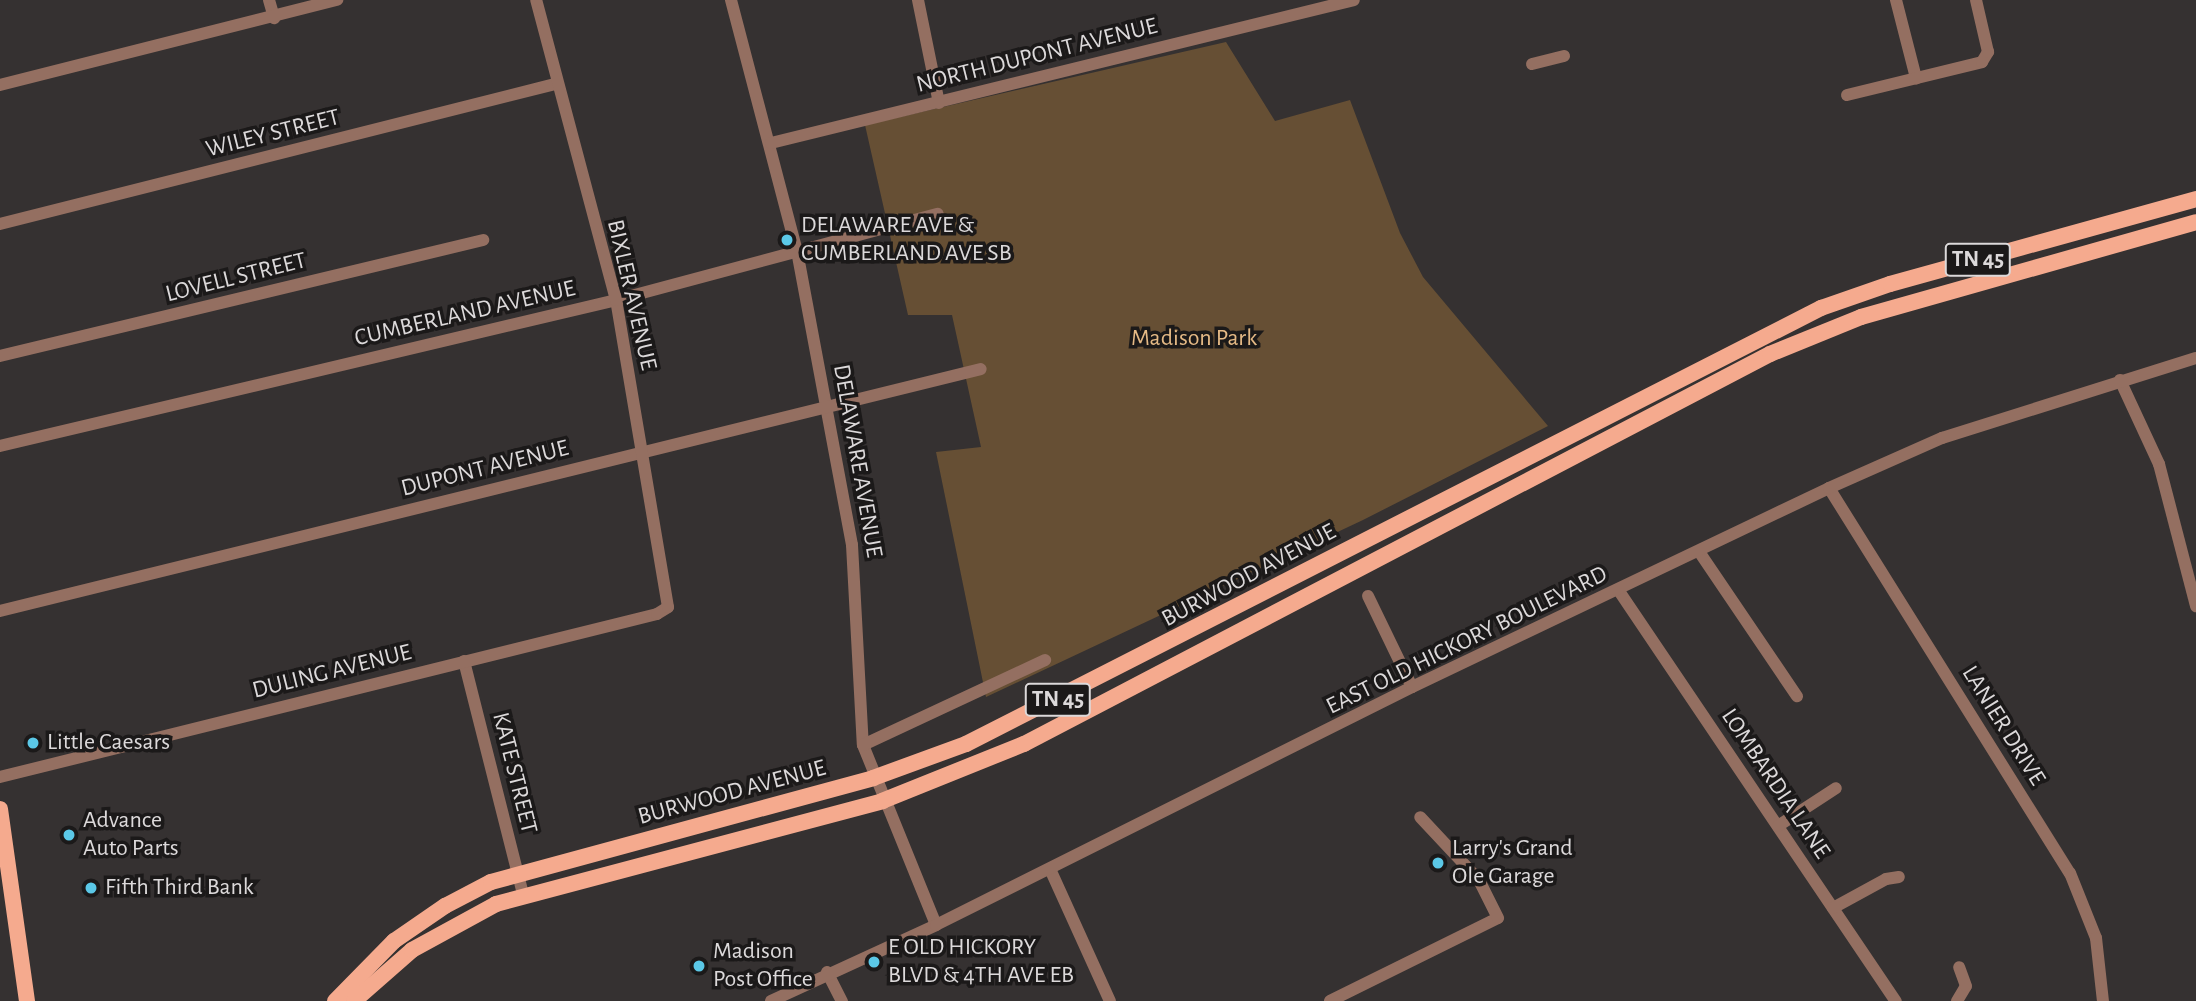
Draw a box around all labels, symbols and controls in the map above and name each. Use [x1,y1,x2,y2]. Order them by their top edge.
street label: NORTH DUPONT AVENUE [914,12,1160,100]
street label: WILEY STREET [203,103,343,165]
place label: DELAWARE AVE & CUMBERLAND AVE SB [801,212,1012,268]
street label: BIXLER AVENUE [600,217,662,373]
marker: DELAWARE AVE & CUMBERLAND AVE SB [779,232,795,248]
road number: TN 45 [1945,241,2011,280]
street label: LOVELL STREET [163,247,309,309]
street label: CUMBERLAND AVENUE [352,275,578,353]
park label: Madison Park [1131,325,1257,353]
street label: DELAWARE AVENUE [826,362,888,560]
street label: DUPONT AVENUE [398,434,572,504]
street label: BURWOOD AVENUE [1157,518,1341,634]
street label: EAST OLD HICKORY BOULEVARD [1322,560,1612,722]
street label: DULING AVENUE [250,638,414,706]
street label: LANIER DRIVE [1955,661,2051,791]
road number: TN 45 [1025,680,1091,720]
street label: LOMBARDIA LANE [1714,703,1836,865]
street label: KATE STREET [485,709,543,837]
place label: Little Caesars [47,729,170,757]
marker: Little Caesars [25,735,41,751]
street label: BURWOOD AVENUE [635,754,829,832]
place label: Advance Auto Parts [83,807,179,863]
marker: Advance Auto Parts [61,827,77,843]
place label: Larry's Grand Ole Garage [1452,835,1573,891]
marker: Larry's Grand Ole Garage [1430,855,1446,871]
place label: Fifth Third Bank [105,874,254,902]
marker: Fifth Third Bank [83,880,99,896]
place label: E OLD HICKORY BLVD & 4TH AVE EB [888,934,1074,990]
place label: Madison Post Office [713,938,813,994]
marker: E OLD HICKORY BLVD & 4TH AVE EB [866,954,882,970]
marker: Madison Post Office [691,958,707,974]

